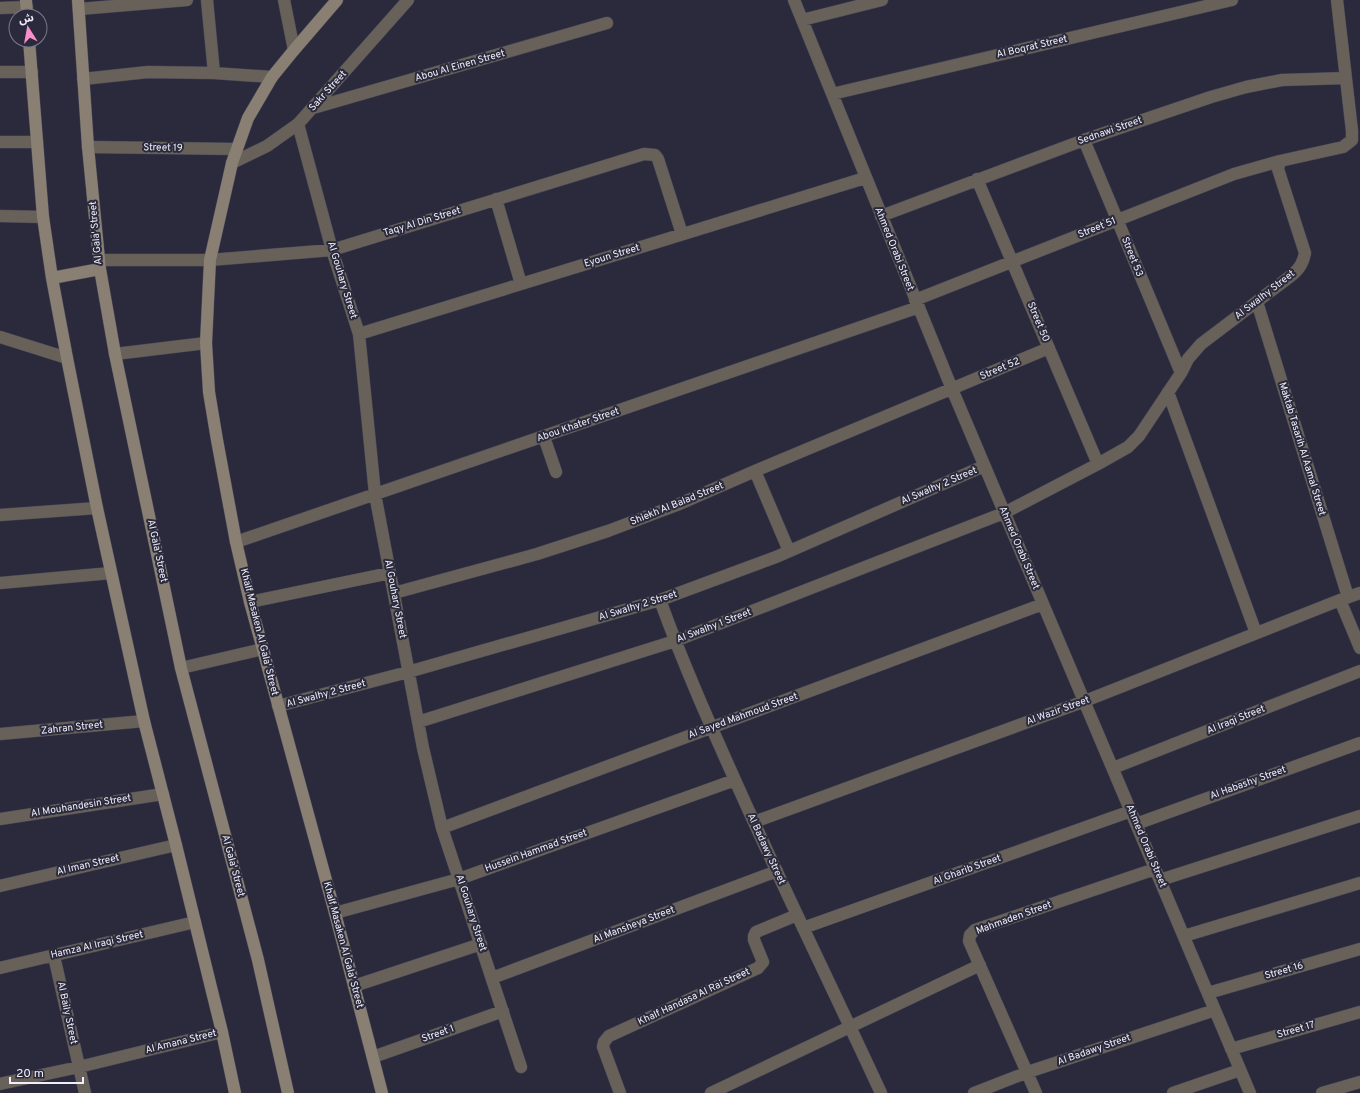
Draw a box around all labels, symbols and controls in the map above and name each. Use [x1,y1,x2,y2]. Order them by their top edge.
north arrow [8,8,48,48]
text: ش [18,11,35,27]
street label: Al Boqrat Street [995,32,1069,61]
street label: Abou Al Einen Street [414,47,507,85]
street label: Sakr Street [306,68,350,114]
street label: Sednawi Street [1076,114,1144,148]
street label: Street 19 [143,141,183,155]
street label: Al Gala' Street [87,200,105,265]
street label: Taqy Al Din Street [382,204,462,240]
street label: Ahmed Orabi Street [871,205,917,293]
street label: Street 51 [1076,215,1118,241]
street label: Street 53 [1118,235,1146,279]
street label: Al Gouhary Street [324,240,360,320]
street label: Eyoun Street [583,241,642,271]
street label: Al Swalhy Street [1232,267,1298,323]
street label: Street 50 [1024,300,1052,344]
street label: Street 52 [978,355,1022,383]
street label: Maktab Tasarih Al Aamal Street [1275,381,1329,518]
street label: Abou Khater Street [535,405,621,445]
street label: Al Swalhy 2 Street [899,464,979,508]
street label: Shiekh Al Balad Street [628,479,726,529]
street label: Ahmed Orabi Street [996,504,1042,592]
street label: Al Gala' Street [144,518,170,584]
street label: Al Gouhary Street [381,558,409,640]
street label: Khalf Masaken Al Gala' Street [237,567,281,697]
street label: Al Swalhy 2 Street [597,588,679,624]
street label: Al Swalhy 1 Street [675,606,753,646]
street label: Al Swalhy 2 Street [285,677,367,711]
street label: Al Sayed Mahmoud Street [686,690,800,742]
street label: Al Wazir Street [1025,693,1092,728]
street label: Al Iraqi Street [1205,702,1267,738]
street label: Zahran Street [40,718,104,738]
street label: Al Habashy Street [1208,763,1288,803]
street label: Al Mouhandesin Street [30,792,132,820]
street label: Ahmed Orabi Street [1123,802,1169,890]
street label: Al Badawy Street [744,811,788,887]
street label: Hussein Hammad Street [483,826,589,876]
street label: Al Gala' Street [218,833,248,899]
street label: Al Iman Street [55,851,121,879]
street label: Al Gharib Street [931,852,1003,888]
street label: Al Gouhary Street [452,873,490,953]
street label: Khalf Masaken Al Gala' Street [320,880,366,1010]
street label: Mahmaden Street [975,898,1054,938]
street label: Al Mansheya Street [591,903,677,947]
street label: Hamza Al Iraqi Street [49,928,145,962]
street label: Street 16 [1263,959,1305,983]
street label: Khalf Handasa Al Rai Street [636,965,752,1029]
street label: Al Baily Street [54,980,80,1046]
street label: Street 17 [1276,1018,1316,1042]
street label: Street 1 [420,1022,456,1046]
street label: Al Amana Street [144,1027,218,1057]
street label: Al Badawy Street [1056,1031,1133,1069]
scale bar [10,1059,83,1085]
text: 20 m [16,1066,44,1082]

